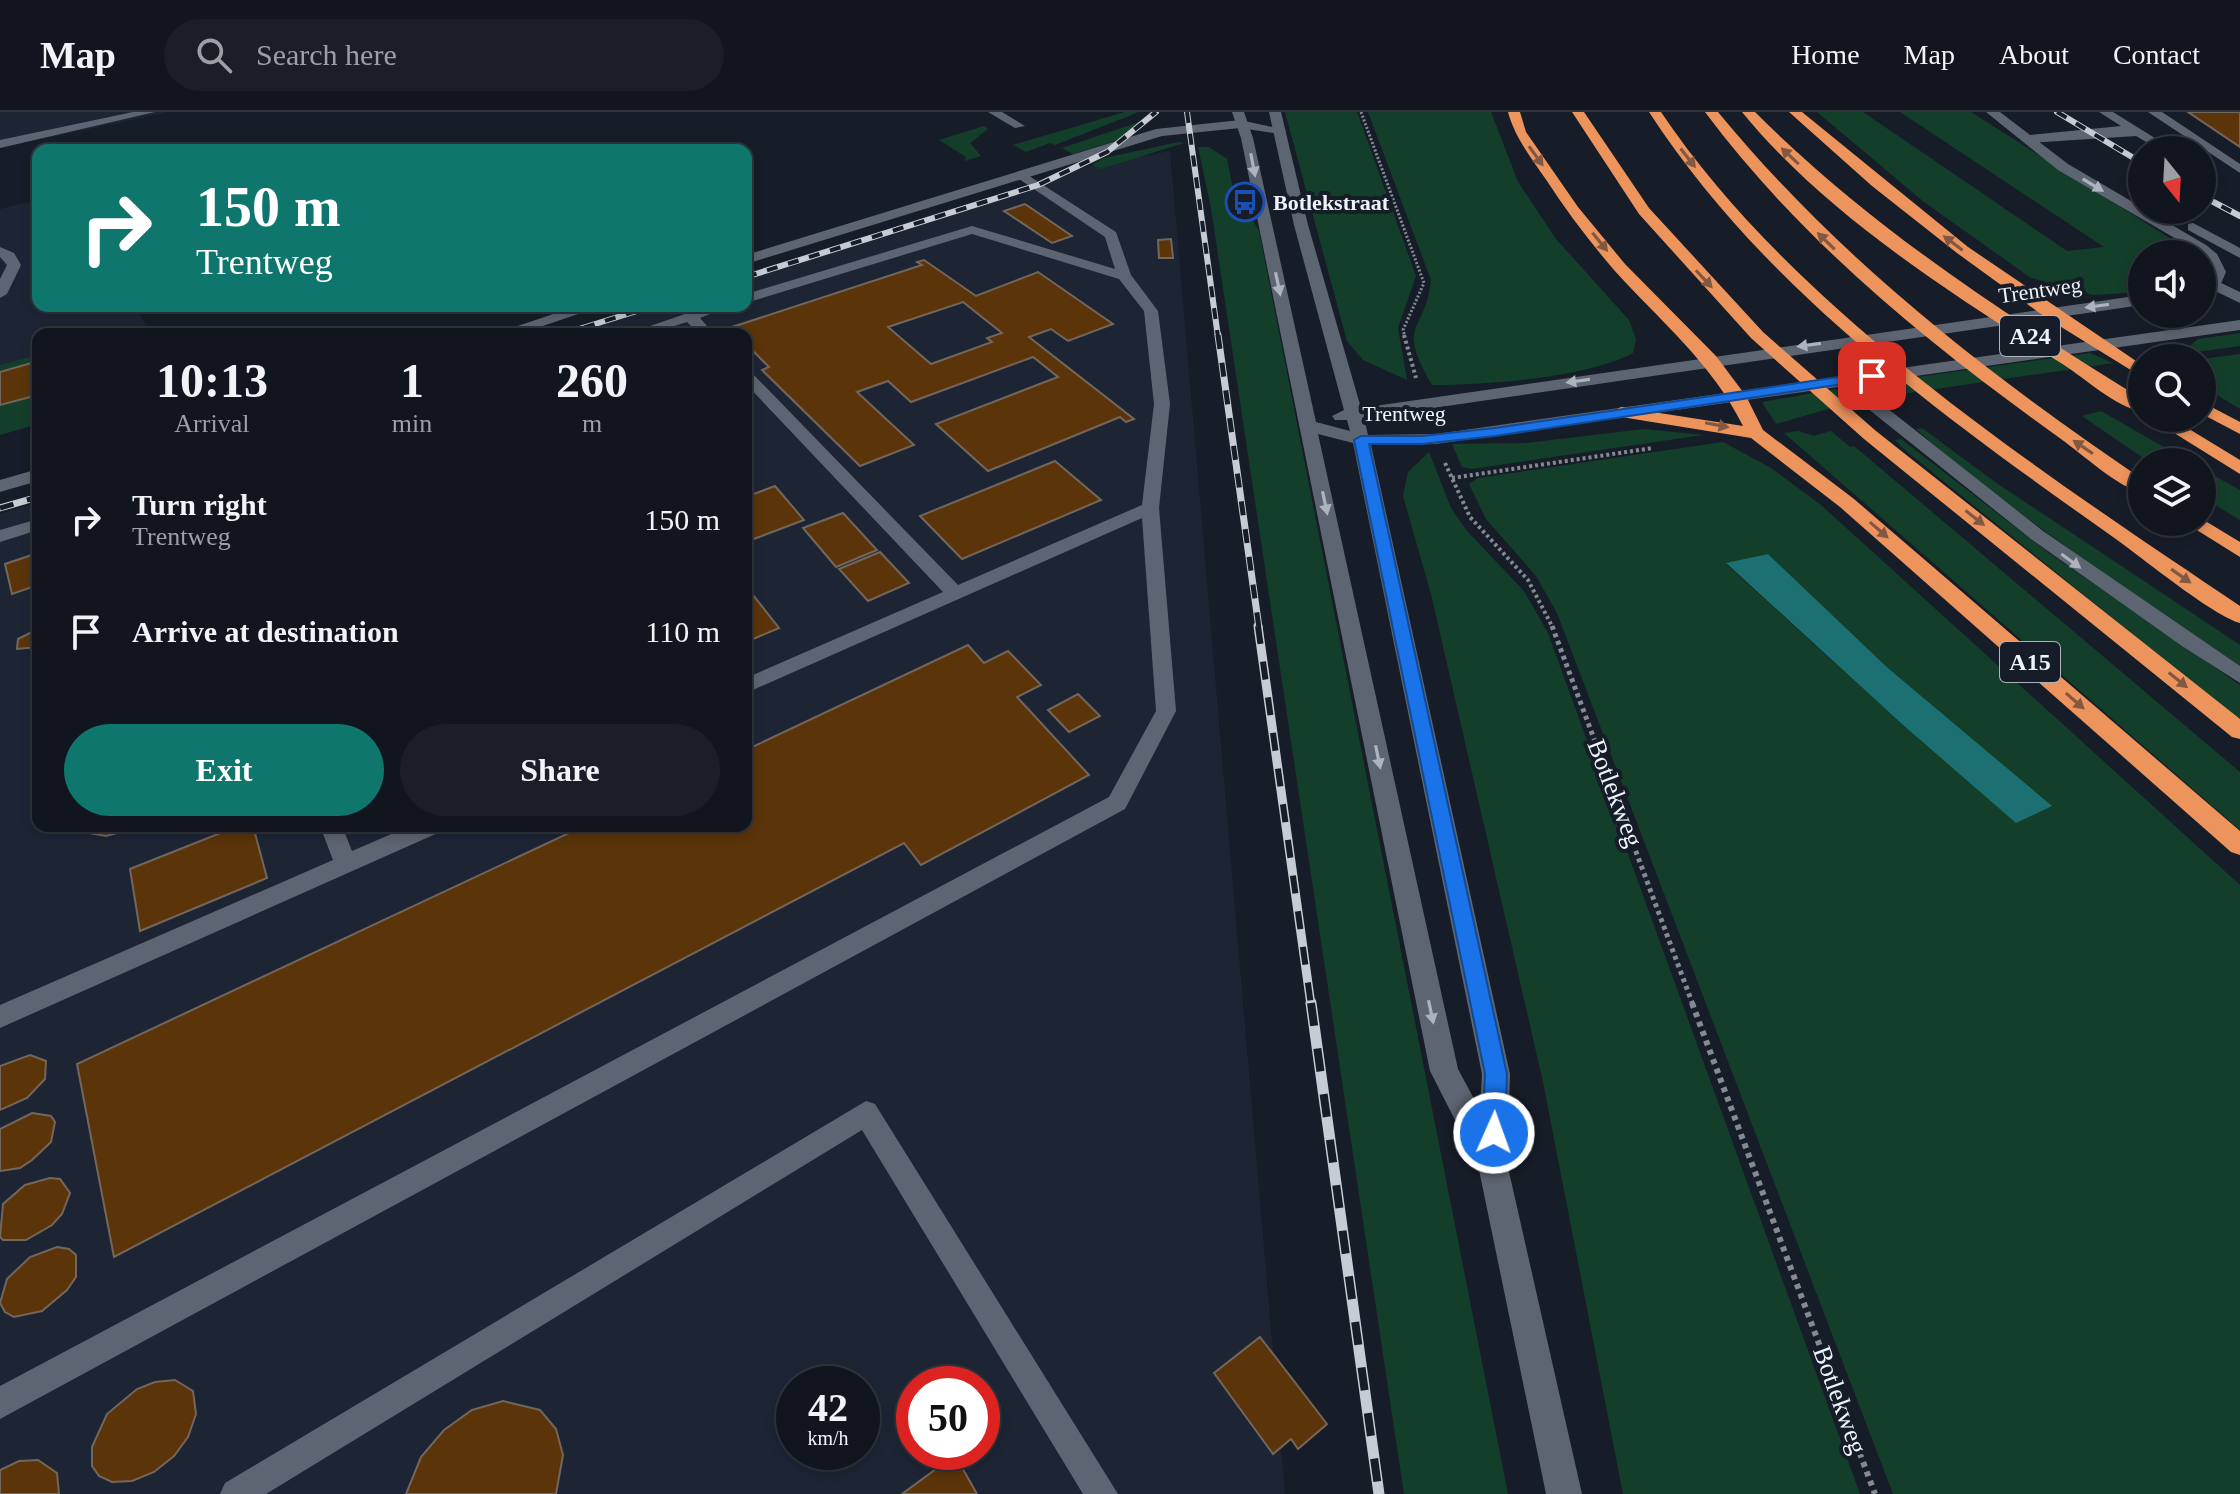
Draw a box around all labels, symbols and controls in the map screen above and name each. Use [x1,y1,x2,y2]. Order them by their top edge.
search box [164,19,724,91]
icon: search [192,33,236,77]
text: Map [40,34,116,76]
text: Search here [256,38,397,71]
text: Home [1791,39,1860,70]
text: Map [1904,39,1955,70]
text: About [1999,39,2069,70]
text: Contact [2113,39,2200,70]
north arrow [2128,136,2216,224]
map controls [2128,136,2216,536]
one-way arrow [1528,146,1544,166]
one-way arrow [1679,148,1695,168]
one-way arrow [1781,148,1800,166]
one-way arrow [1247,153,1259,178]
icon: right [64,176,168,280]
text: 150 m [196,176,341,238]
one-way arrow [2082,178,2104,192]
bus stop icon: Botlekstraat [1224,181,1266,223]
place label: Botlekstraat [1273,190,1390,215]
one-way arrow [1591,232,1608,252]
one-way arrow [1817,232,1836,250]
one-way arrow [1942,235,1964,251]
button: sound [2128,240,2216,328]
text: Trentweg [196,242,333,282]
one-way arrow [1695,269,1713,288]
one-way arrow [1272,272,1285,297]
street label: Trentweg [1997,272,2083,308]
one-way arrow [2084,300,2109,313]
road number: A24 [2000,316,2060,356]
one-way arrow [1796,339,1821,352]
pin [1838,342,1906,410]
button: search [2128,344,2216,432]
text: 10:13 [156,354,268,407]
text: 1 [400,354,424,407]
text: 260 [556,354,628,407]
icon: arrive [1850,354,1894,398]
one-way arrow [1565,375,1590,388]
street label: Trentweg [1362,401,1446,426]
text: Arrival [174,409,249,438]
text: min [392,409,432,438]
text: m [582,409,602,438]
one-way arrow [1704,420,1729,432]
one-way arrow [2072,440,2093,455]
button: layers [2128,448,2216,536]
text: Turn right [132,488,267,521]
one-way arrow [1319,490,1332,515]
icon: right [64,498,108,542]
text: 150 m [644,503,720,536]
one-way arrow [1964,509,1984,526]
one-way arrow [1868,521,1888,538]
text: Trentweg [132,522,231,551]
one-way arrow [2061,552,2082,568]
one-way arrow [2171,568,2192,583]
icon: arrive [64,610,108,654]
text: Arrive at destination [132,615,399,648]
text: 110 m [645,615,720,648]
road number: A15 [2000,642,2060,682]
one-way arrow [2168,671,2188,688]
one-way arrow [2064,692,2084,709]
button: Exit [64,724,384,816]
button: Share [400,724,720,816]
street label: Botlekweg [1581,735,1649,851]
one-way arrow [1372,745,1385,770]
one-way arrow [1426,999,1438,1024]
position arrow [1452,1091,1536,1175]
street label: Botlekweg [1807,1342,1873,1458]
speed limit sign: 50 [896,1366,1000,1470]
text: 42 [808,1385,848,1430]
text: km/h [807,1427,849,1449]

